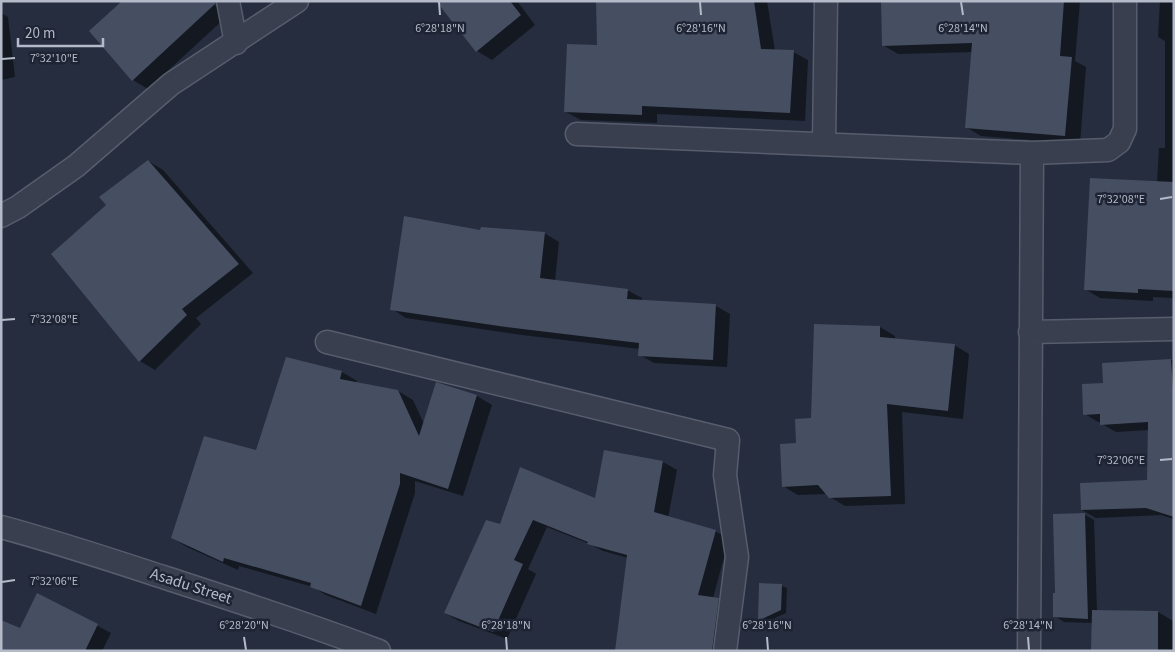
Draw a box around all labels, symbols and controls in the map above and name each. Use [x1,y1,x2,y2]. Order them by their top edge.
scale bar [18,15,102,47]
text: 6°28'18"N [415,20,465,37]
text: 6°28'16"N [676,20,726,37]
text: 6°28'14"N [938,20,988,37]
text: 20 m [25,23,55,44]
text: 7°32'10"E [30,50,78,67]
text: 7°32'08"E [1097,191,1145,208]
text: 7°32'08"E [30,311,78,328]
text: 7°32'06"E [1097,452,1145,469]
street label: Asadu Street [147,562,235,610]
text: 7°32'06"E [30,573,78,590]
text: 6°28'20"N [219,617,269,634]
text: 6°28'18"N [481,617,531,634]
text: 6°28'16"N [742,617,792,634]
text: 6°28'14"N [1003,617,1053,634]

